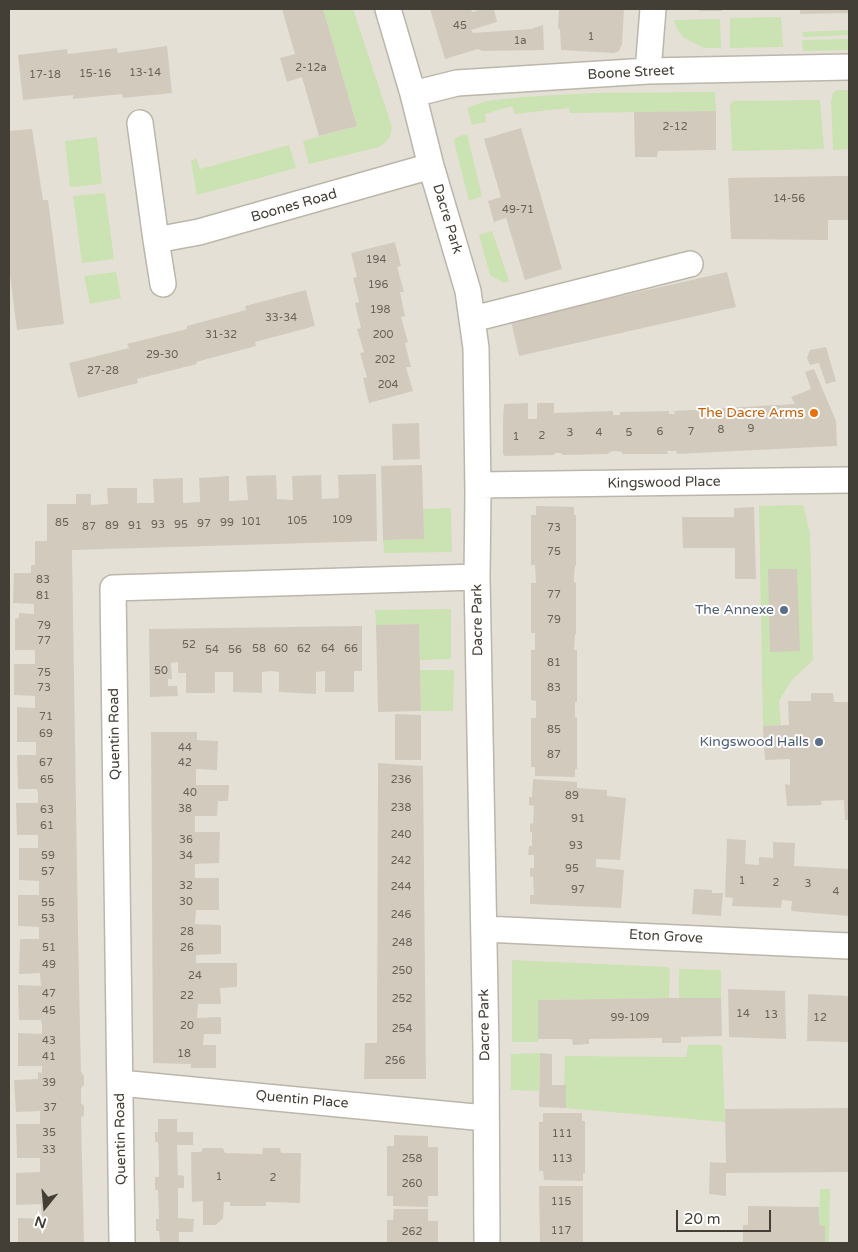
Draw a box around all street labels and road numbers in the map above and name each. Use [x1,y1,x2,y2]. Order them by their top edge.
street label: Boone Street [587,62,675,84]
street label: Dacre Park [428,182,466,256]
street label: Boones Road [249,186,339,226]
street label: Kingswood Place [607,474,721,492]
street label: Dacre Park [469,584,487,656]
street label: Quentin Road [106,688,124,780]
street label: Eton Grove [629,927,703,947]
street label: Dacre Park [476,989,494,1061]
street label: Quentin Place [255,1088,349,1112]
street label: Quentin Road [112,1093,130,1185]

